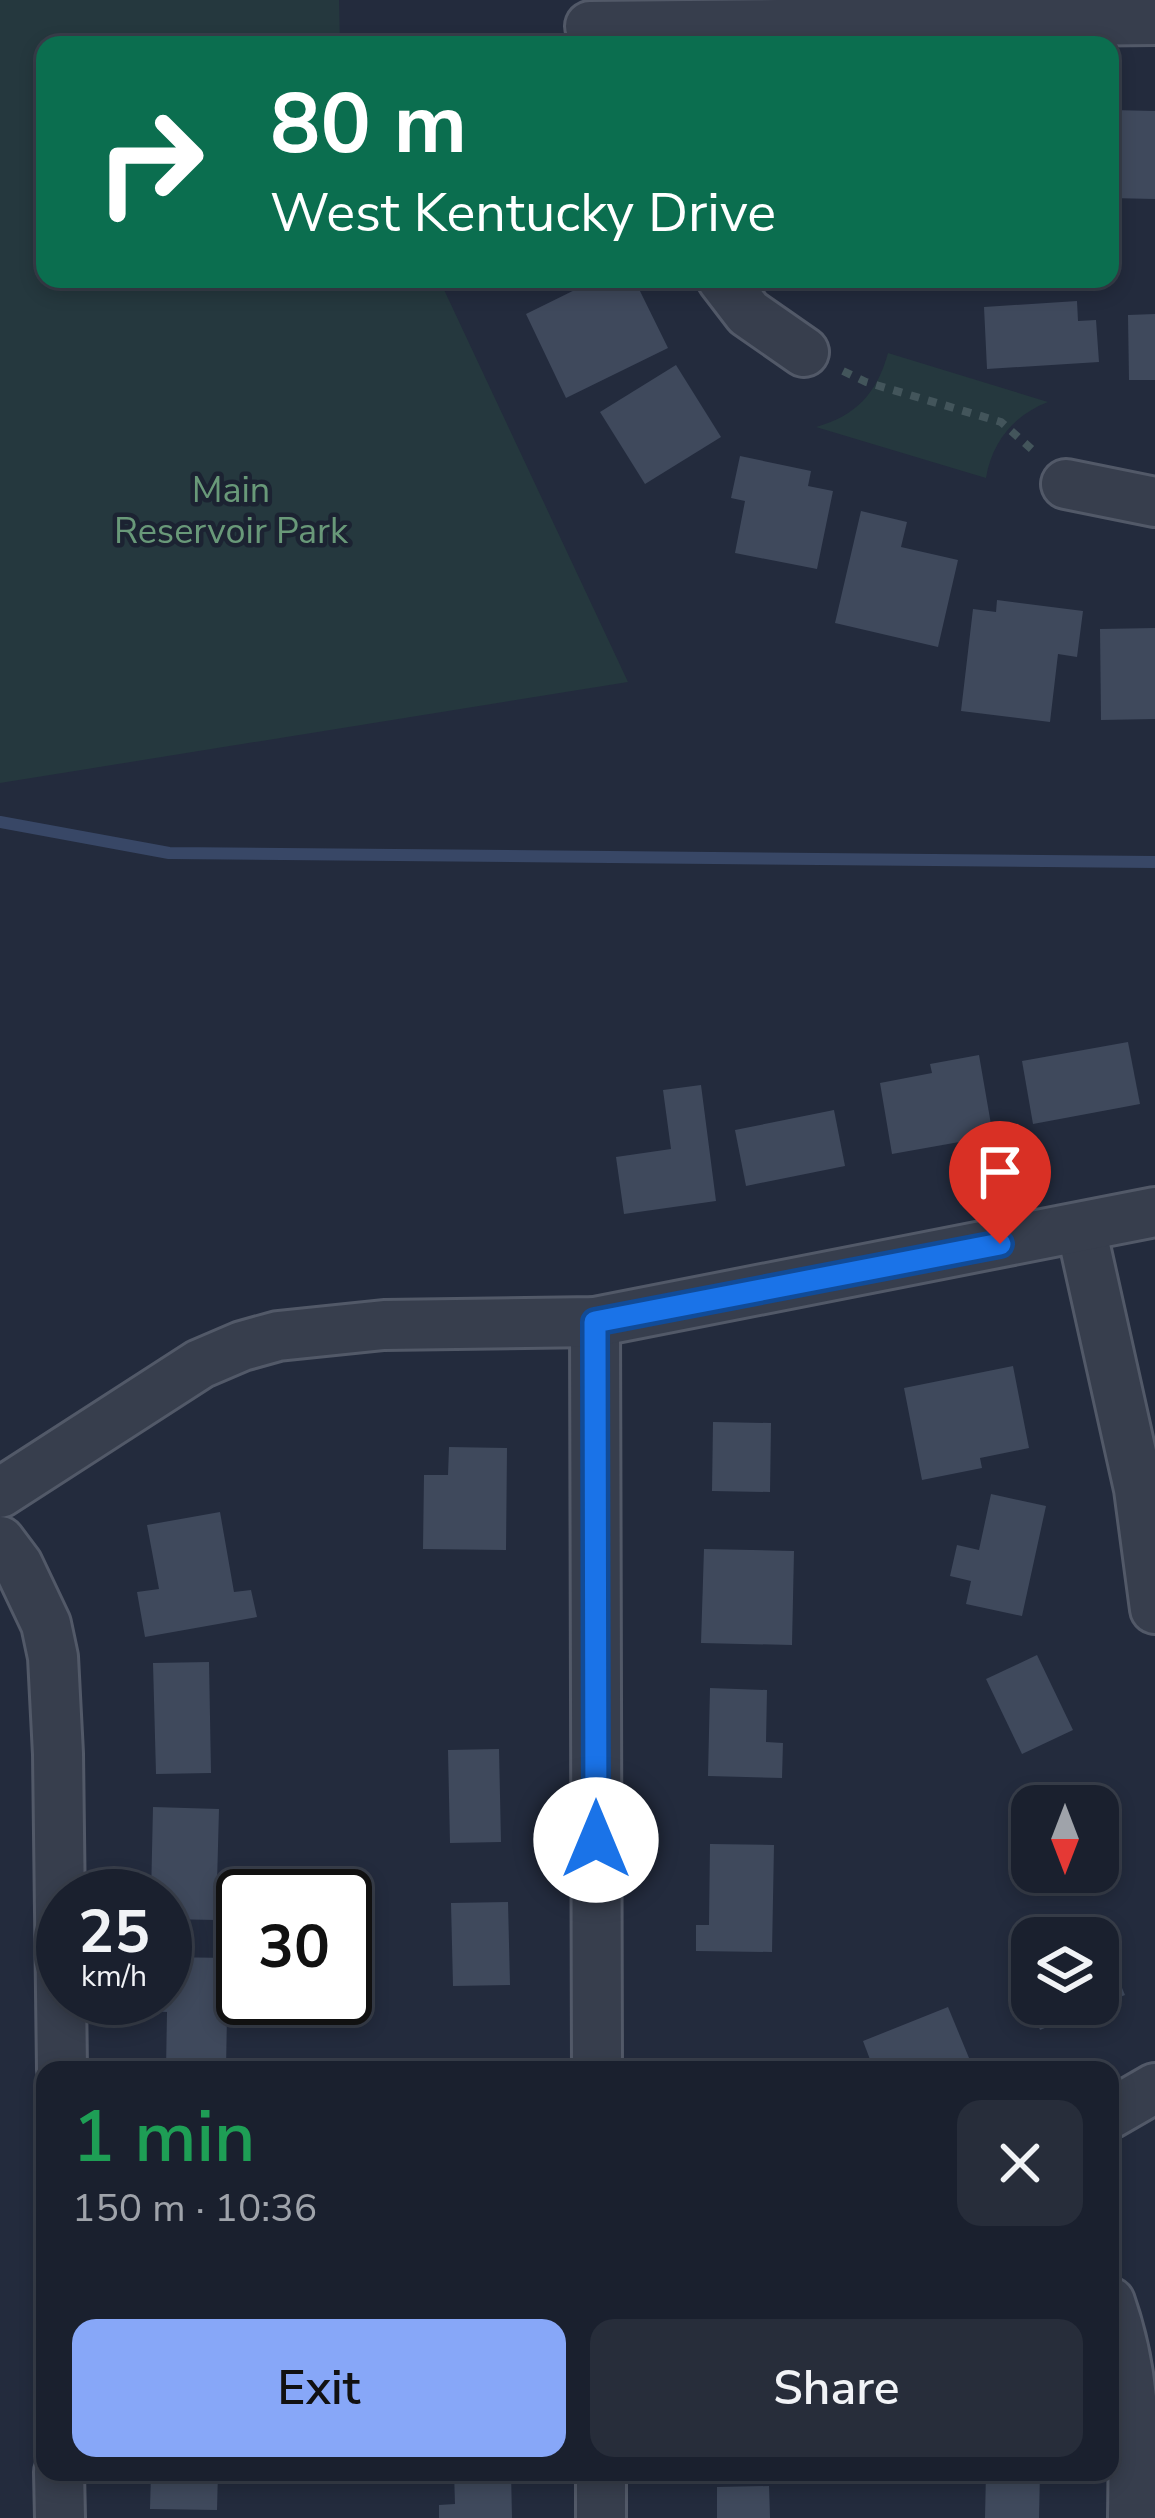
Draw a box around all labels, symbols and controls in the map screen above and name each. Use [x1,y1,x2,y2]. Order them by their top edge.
text: 80 m [270,67,467,182]
icon: right [72,84,228,240]
text: West Kentucky Drive [270,176,776,250]
park label: Main Reservoir Park [114,466,349,556]
pin [949,1121,1051,1244]
icon: arrive [967,1139,1033,1205]
position arrow [533,1777,659,1903]
north arrow [1011,1785,1119,1893]
map controls [1011,1785,1119,2025]
speed limit sign: 30 [216,1869,372,2025]
text: 25 [78,1891,150,1973]
button: layers [1011,1917,1119,2025]
text: km/h [81,1956,147,1997]
text: 1 min [72,2088,255,2186]
button: close [957,2100,1083,2226]
text: 150 m · 10:36 [72,2182,317,2235]
button: Exit [72,2319,566,2457]
button: Share [590,2319,1083,2457]

